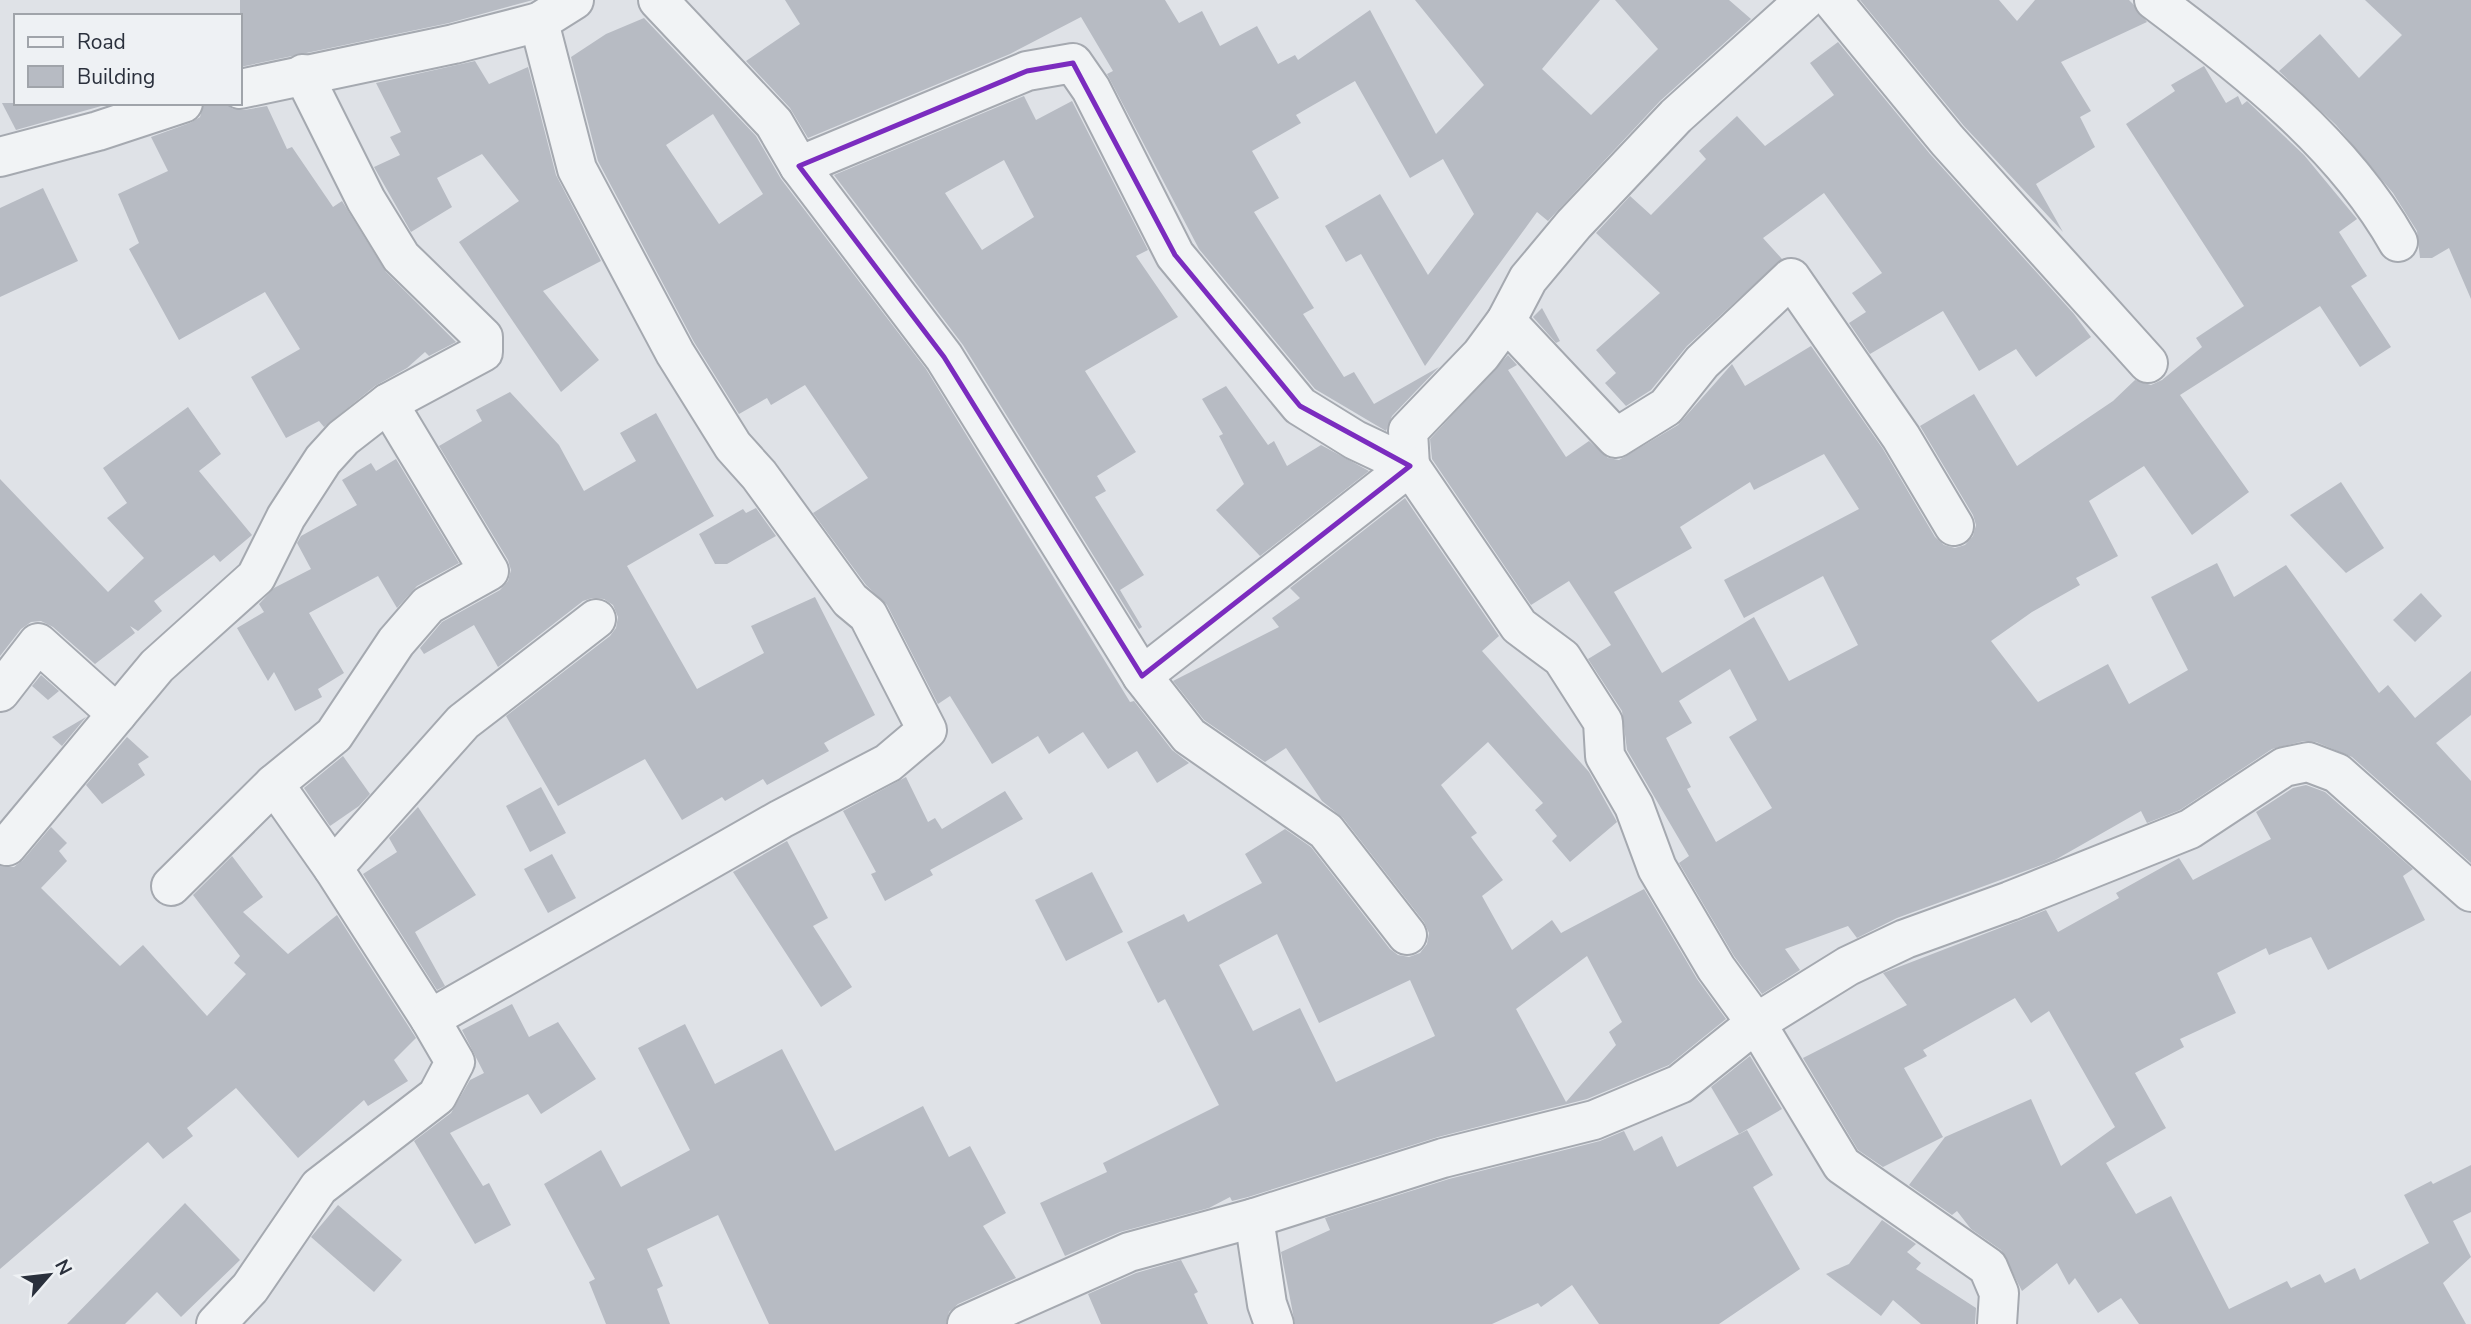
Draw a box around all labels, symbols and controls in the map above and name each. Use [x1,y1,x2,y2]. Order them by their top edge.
legend [14,14,242,105]
text: Road [77,28,126,56]
text: Building [77,63,155,91]
north arrow [14,1240,84,1310]
text: N [48,1255,78,1280]

